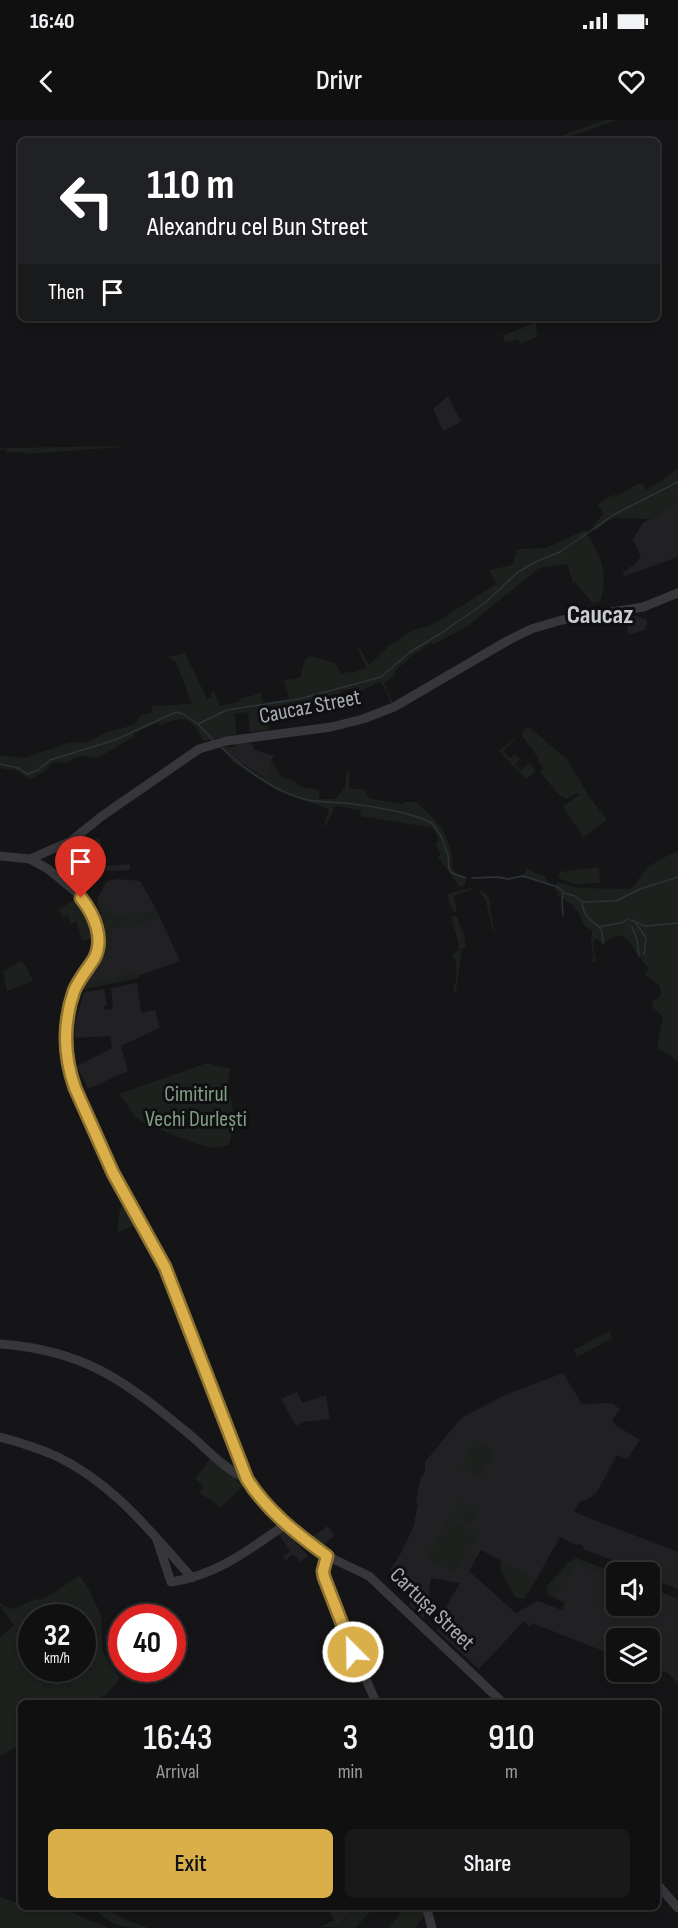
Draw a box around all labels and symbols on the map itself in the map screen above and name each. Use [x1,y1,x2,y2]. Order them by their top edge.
district label: Caucaz [567,600,633,631]
street label: Caucaz Street [257,684,363,730]
pin [55,836,106,898]
park label: Cimitirul Vechi Durlești [145,1081,247,1133]
street label: Cartușa Street [384,1562,480,1656]
speed limit sign: 40 [108,1604,186,1682]
position arrow [321,1620,385,1684]

